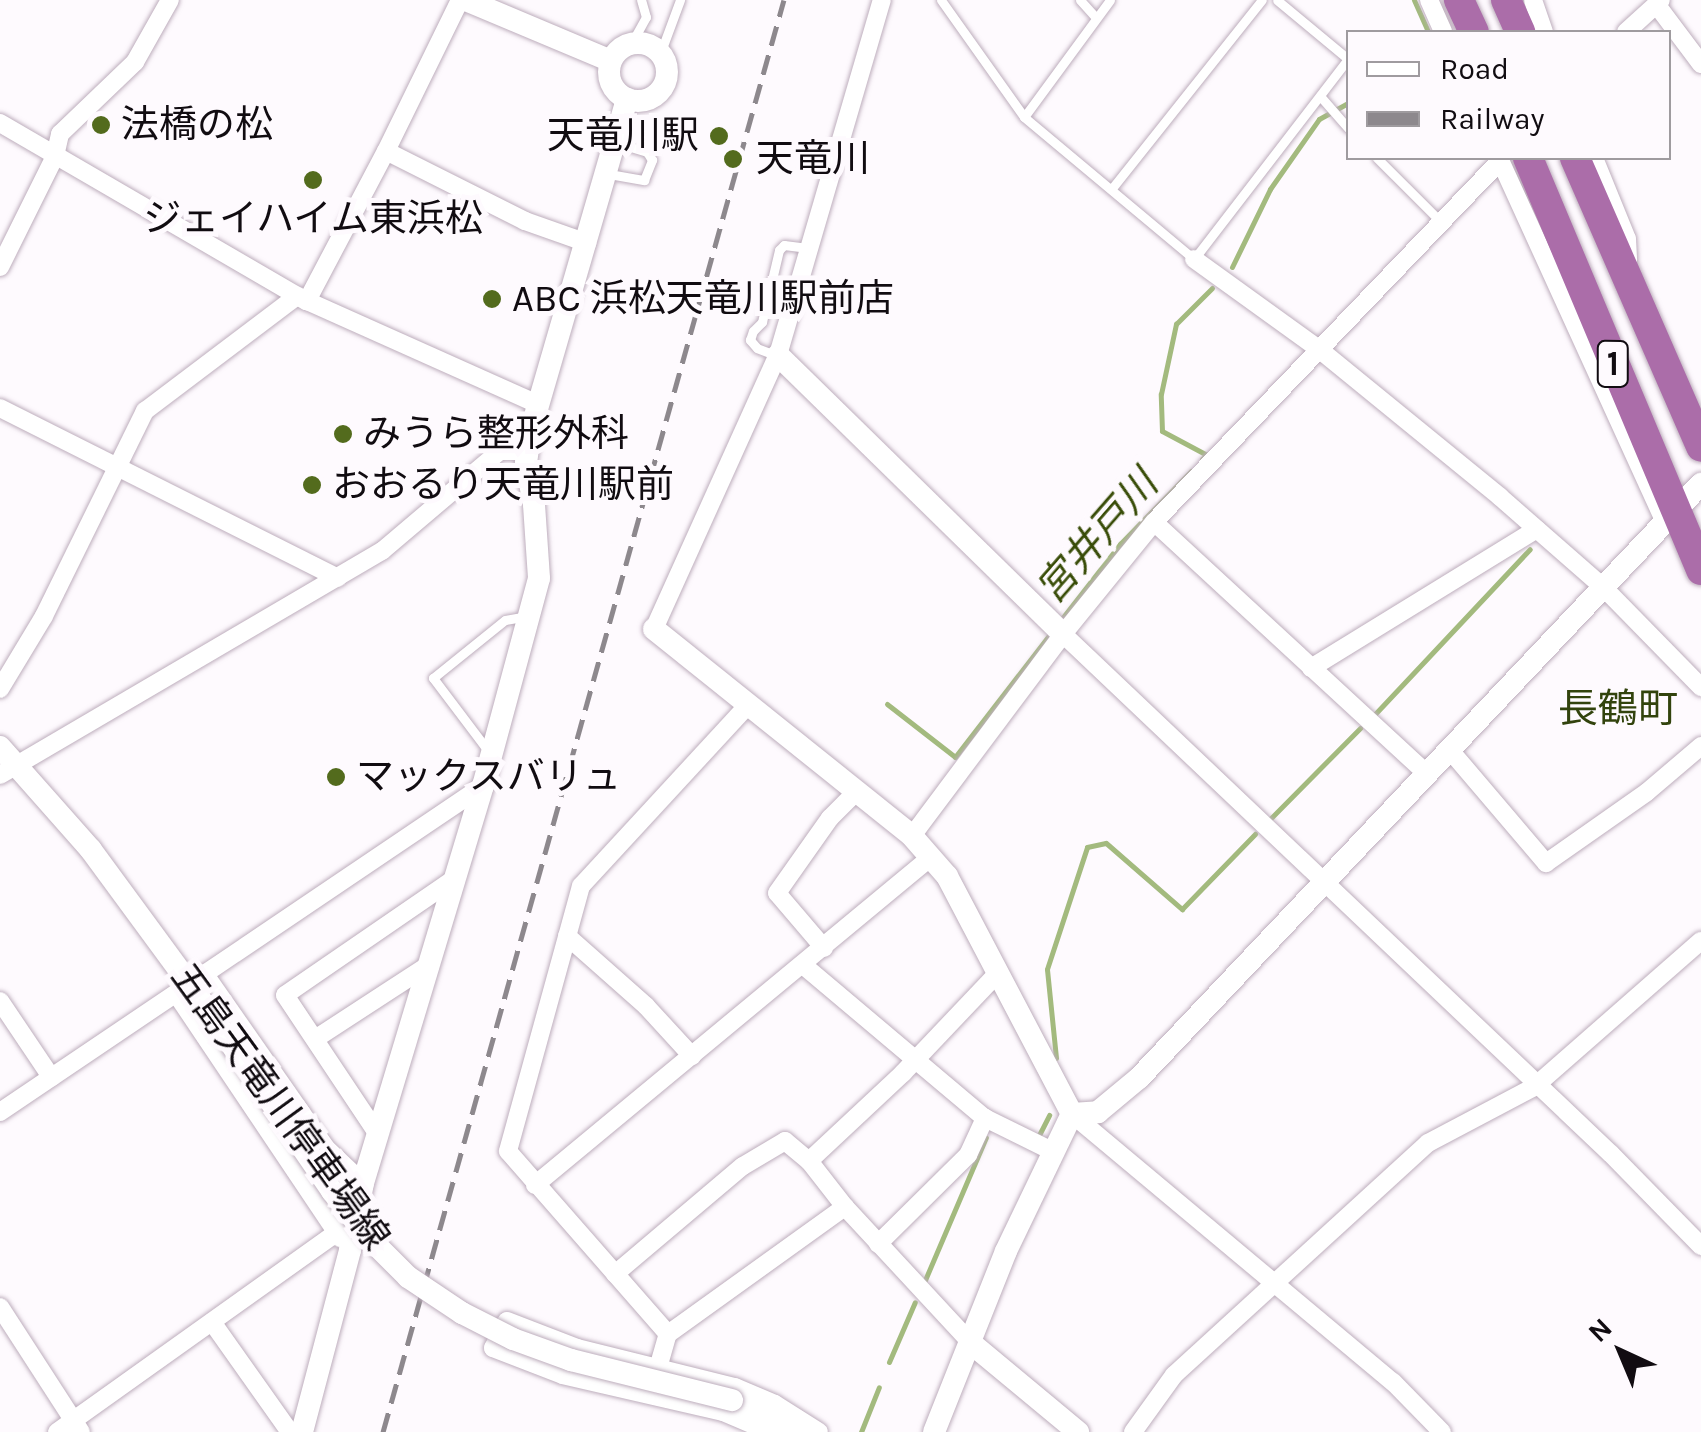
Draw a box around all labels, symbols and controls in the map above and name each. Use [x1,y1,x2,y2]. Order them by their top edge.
legend [1346,30,1671,160]
text: Road [1440,51,1509,87]
text: Railway [1440,101,1544,137]
place label: 法橋の松 [121,102,273,148]
place label: 天竜川駅 [547,113,699,159]
marker: 法橋の松 [90,114,112,136]
marker: 天竜川駅 [708,125,730,147]
place label: 天竜川 [756,136,870,182]
marker: 天竜川 [720,146,746,172]
marker: ジェイハイム東浜松 [302,169,324,191]
place label: ジェイハイム東浜松 [142,196,484,242]
place label: ABC 浜松天竜川駅前店 [512,276,894,322]
marker: ABC 浜松天竜川駅前店 [481,288,503,310]
road number: 1 [1596,334,1630,394]
place label: みうら整形外科 [363,411,629,457]
marker: みうら整形外科 [332,423,354,445]
water label: 宮井戸川 [1026,461,1168,613]
place label: おおるり天竜川駅前 [332,462,674,508]
marker: おおるり天竜川駅前 [301,474,323,496]
district label: 長鶴町 [1558,685,1678,733]
place label: マックスバリュ [356,754,622,800]
marker: マックスバリュ [325,766,347,788]
street label: 五島天竜川停車場線 [161,955,399,1259]
north arrow [1571,1302,1671,1402]
text: N [1581,1311,1618,1349]

